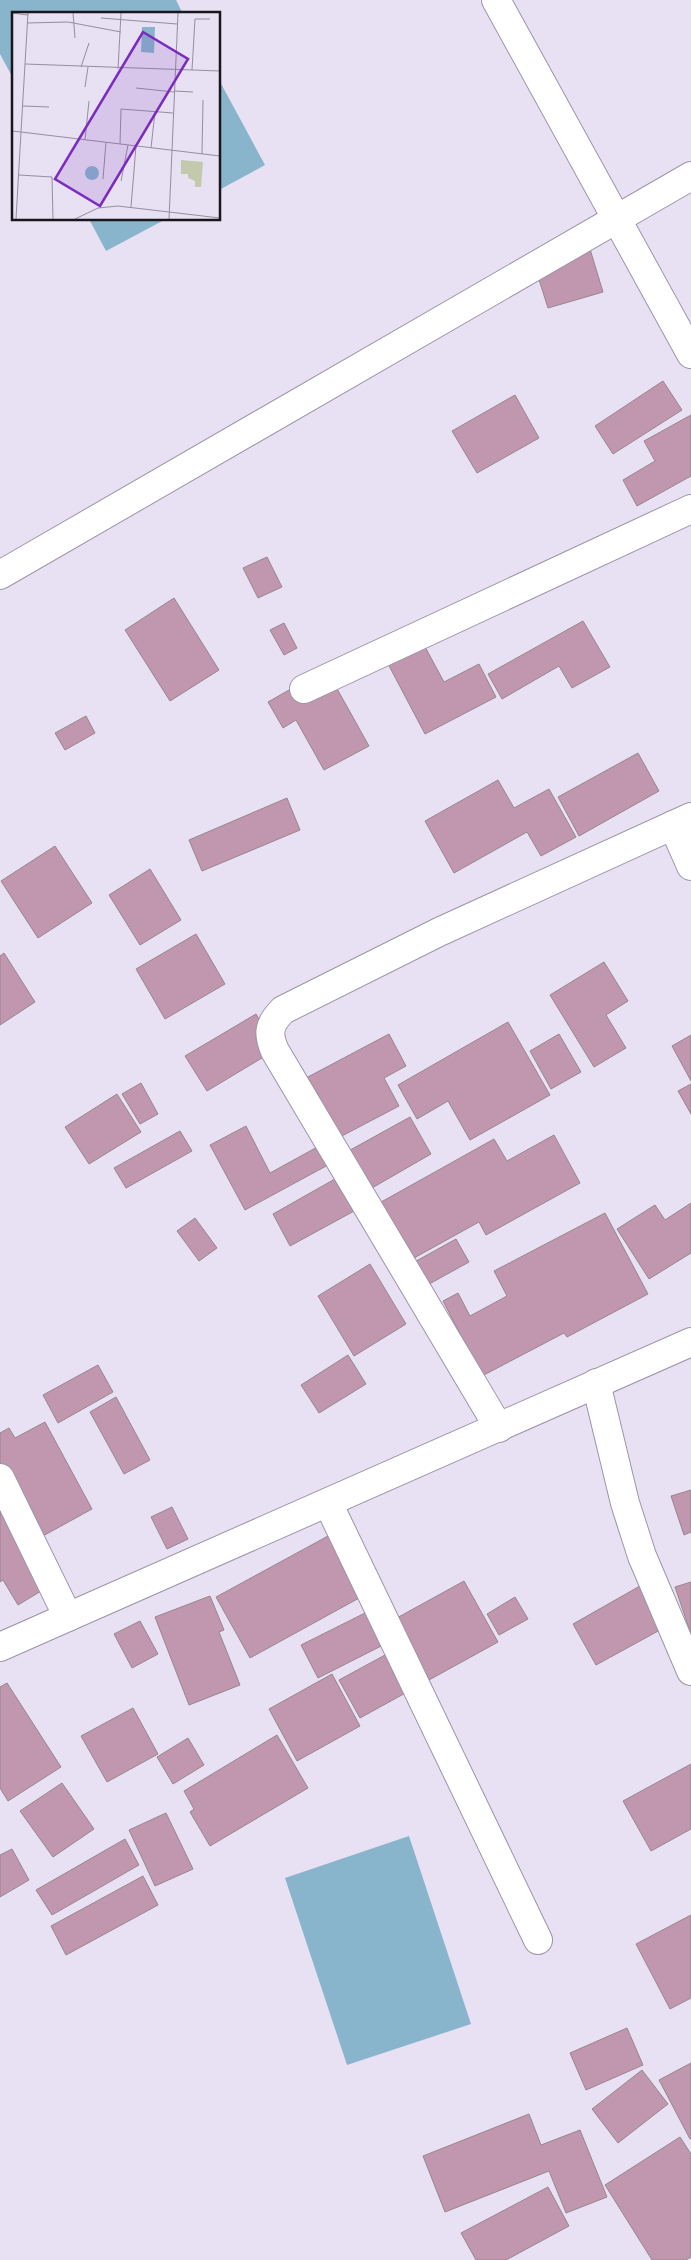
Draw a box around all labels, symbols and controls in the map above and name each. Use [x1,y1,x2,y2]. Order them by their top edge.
inset map [12,12,220,220]

